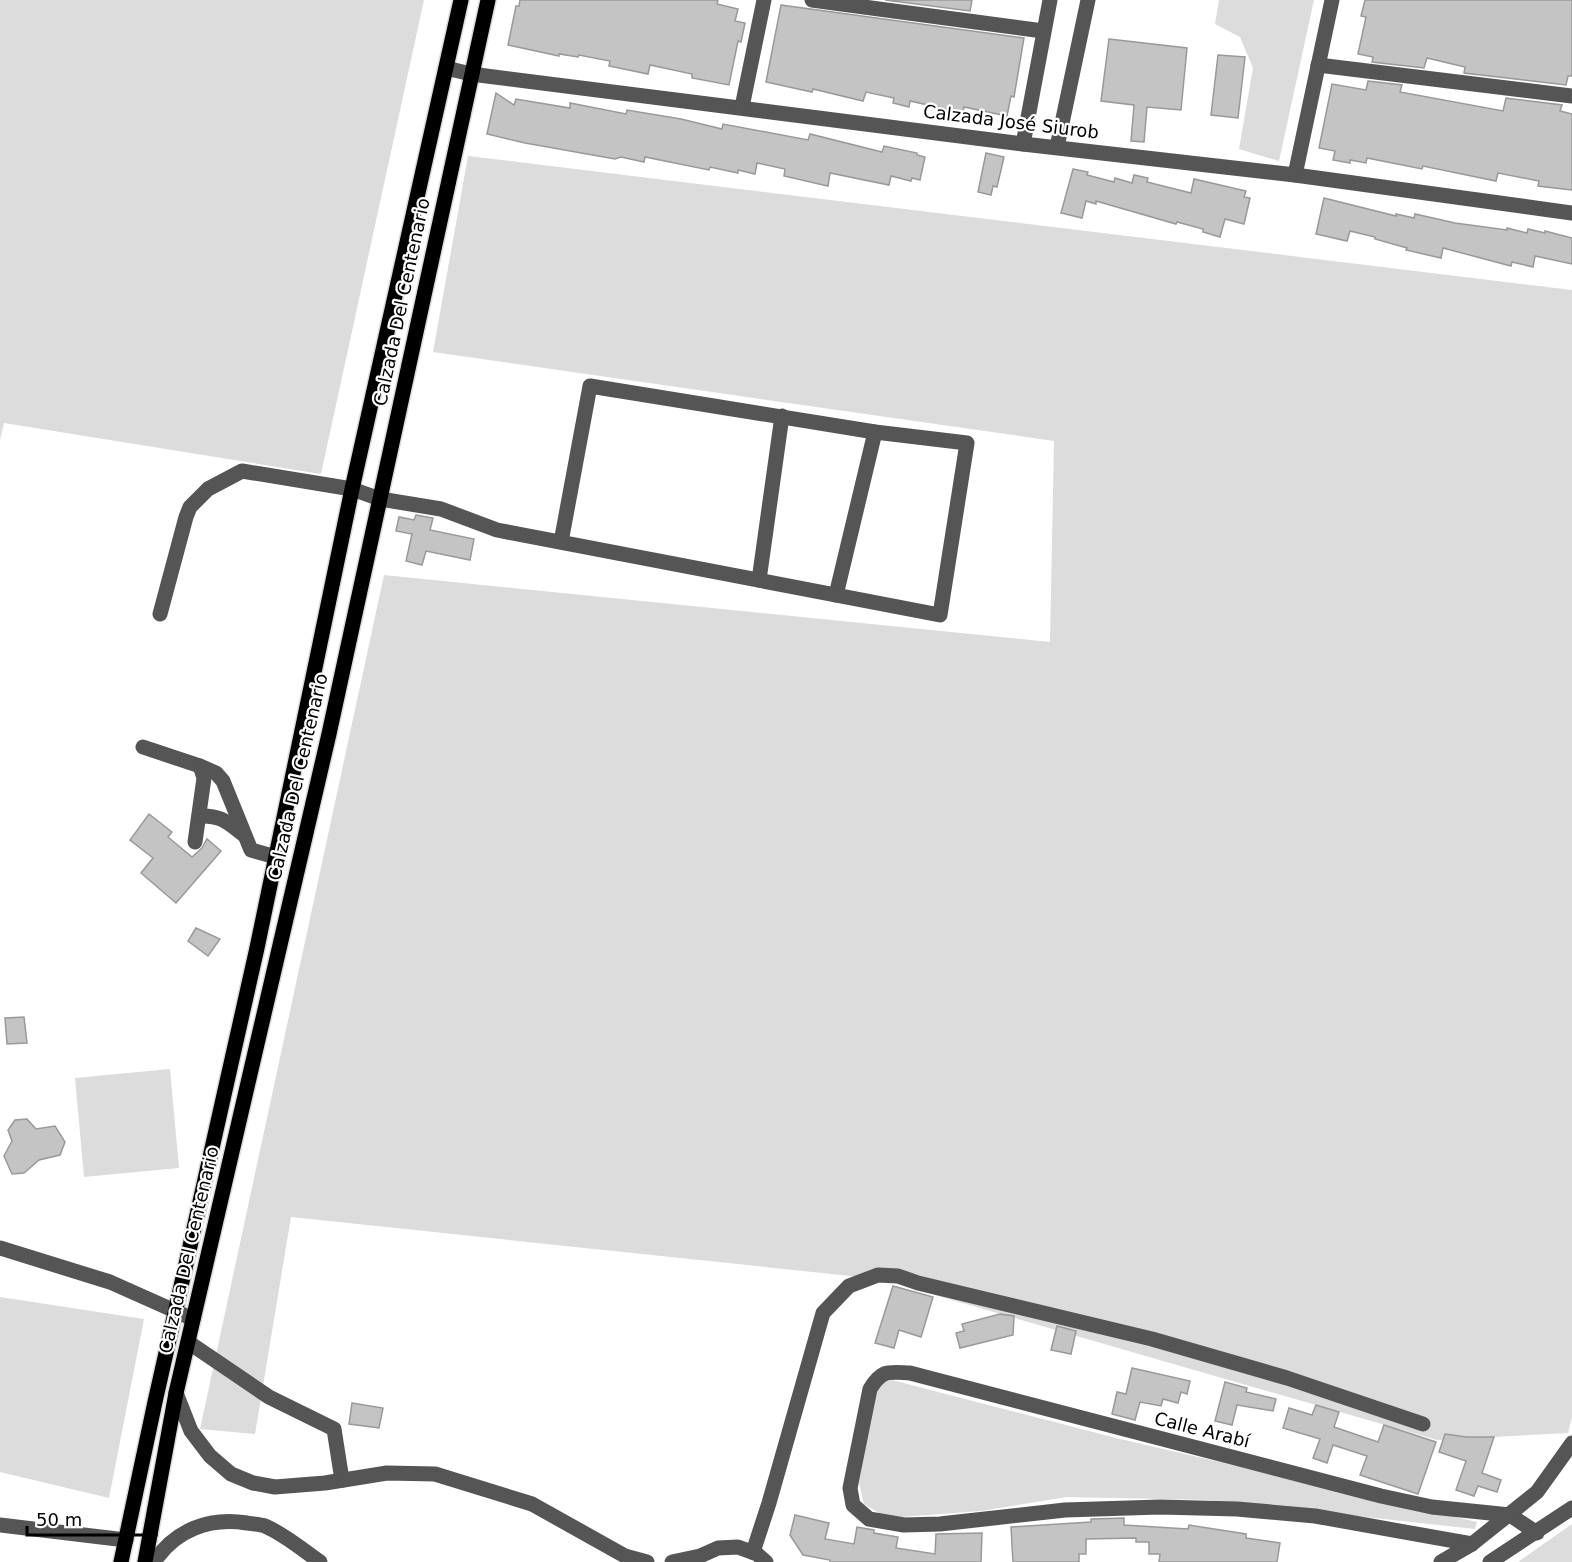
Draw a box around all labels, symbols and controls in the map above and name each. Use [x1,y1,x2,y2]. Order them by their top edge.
street label: Calzada José Siurob [922,100,1100,143]
street label: Calzada Del Centenario [369,196,434,408]
street label: Calzada Del Centenario [263,671,332,883]
street label: Calzada Del Centenario [154,1144,223,1356]
street label: Calle Arabí [1152,1408,1253,1452]
scale bar [27,1499,156,1537]
text: 50 m [36,1509,82,1530]

